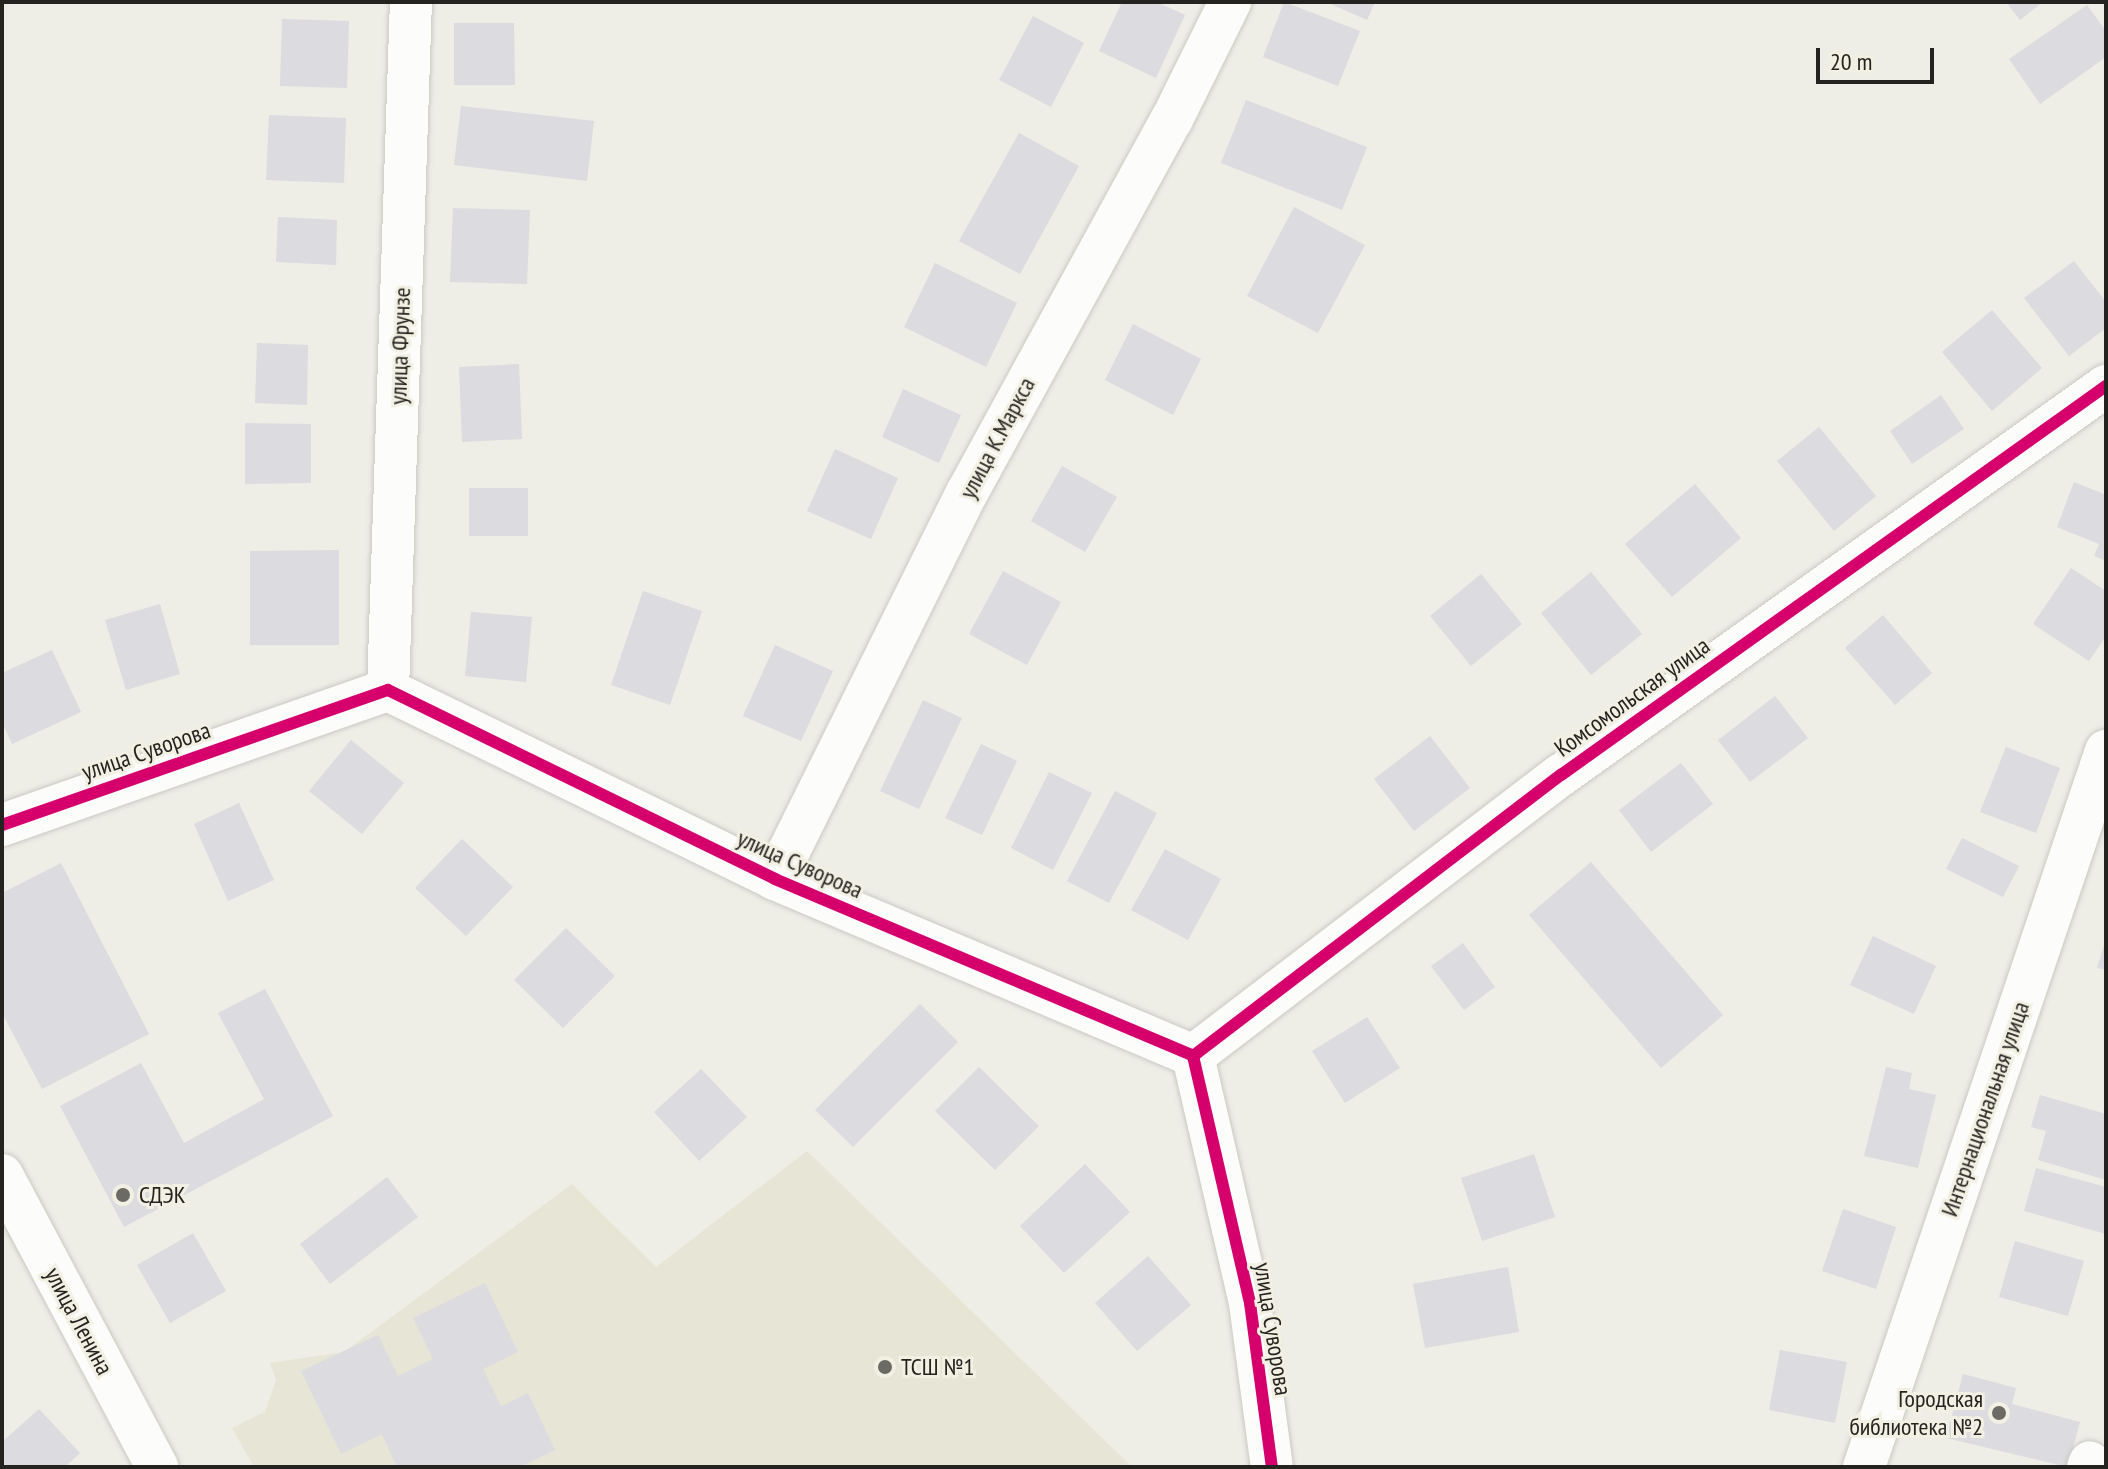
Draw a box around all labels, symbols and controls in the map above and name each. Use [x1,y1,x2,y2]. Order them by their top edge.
scale bar [1820,32,1938,82]
text: 20 m [1830,46,1872,77]
street label: улица Фрунзе [384,287,416,405]
street label: улица К.Маркса [953,373,1041,503]
street label: Комсомольская улица [1549,631,1715,763]
street label: улица Суворова [78,716,214,786]
street label: улица Суворова [733,824,867,904]
street label: Интернациональная улица [1935,998,2035,1220]
place label: СДЭК [139,1181,186,1209]
marker: СДЭК [114,1186,132,1204]
street label: улица Суворова [1248,1260,1298,1398]
street label: улица Ленина [39,1262,119,1380]
place label: ТСШ №1 [901,1353,974,1381]
marker: ТСШ №1 [876,1358,894,1376]
place label: Городская библиотека №2 [1849,1385,1983,1441]
marker: Городская библиотека №2 [1990,1404,2008,1422]

